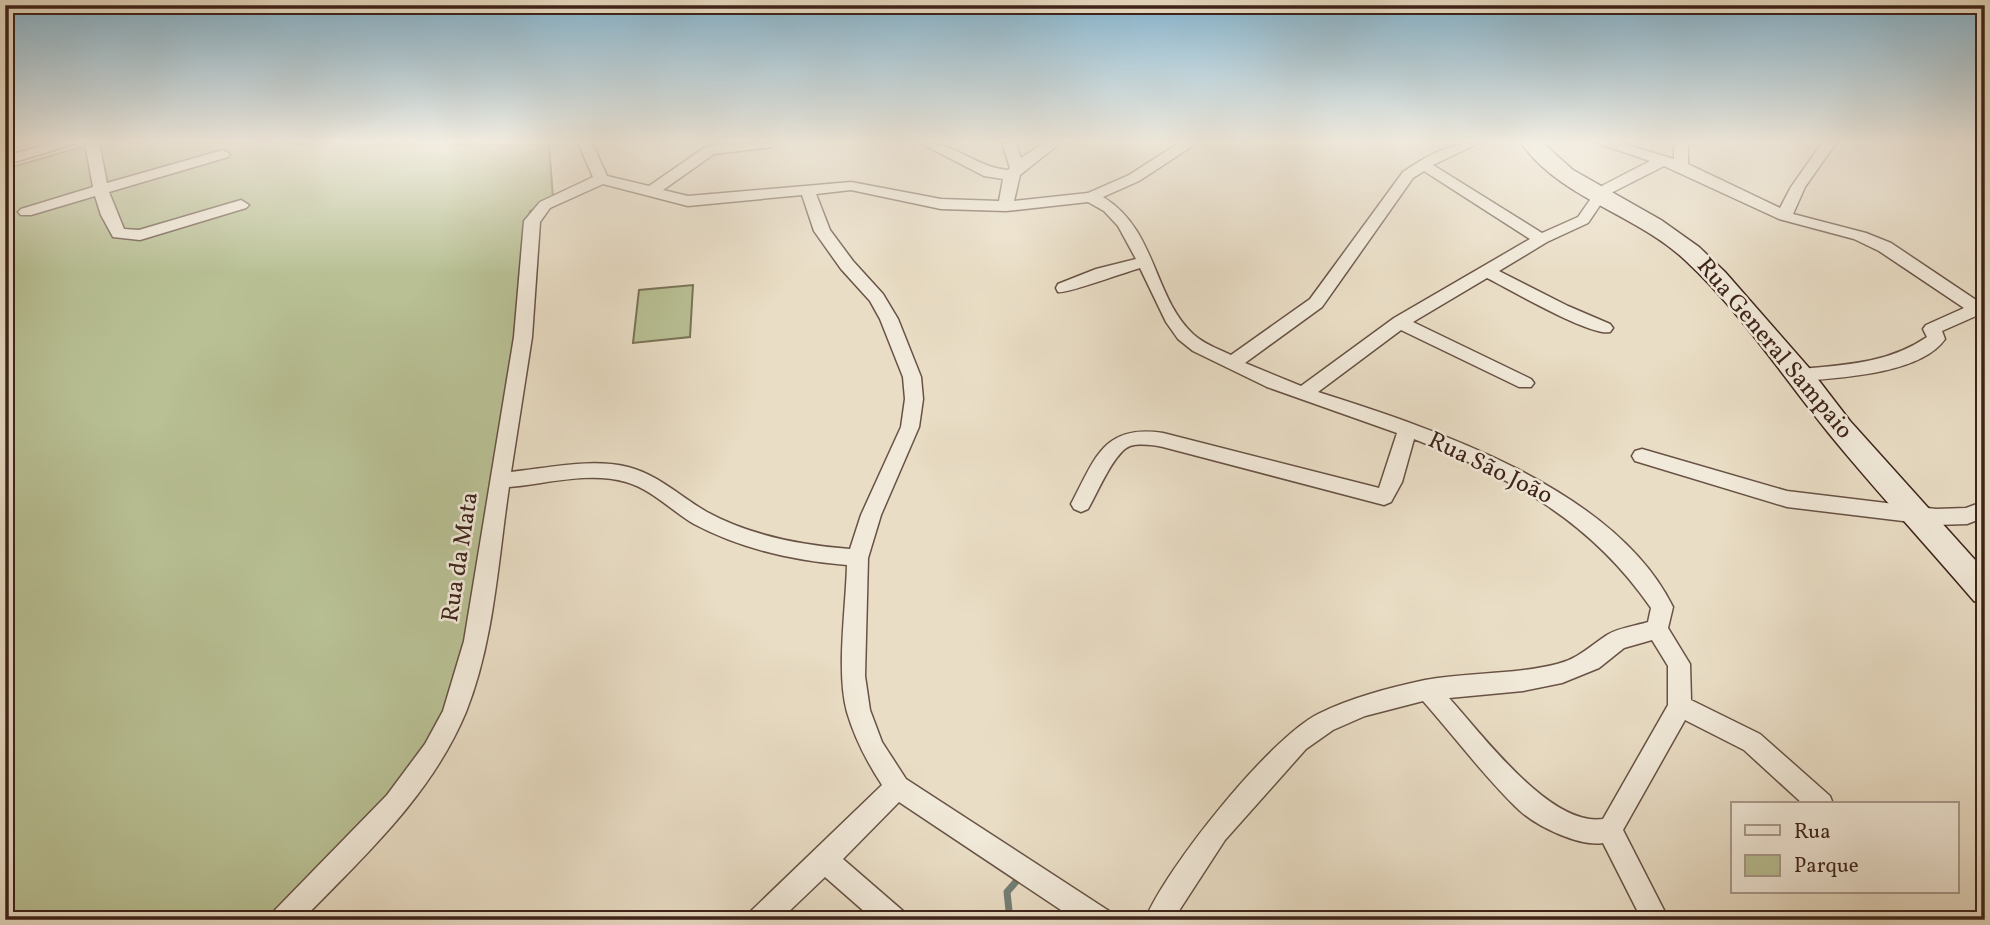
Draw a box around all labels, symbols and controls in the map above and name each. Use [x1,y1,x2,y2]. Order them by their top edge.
street label: Rua General Sampaio [1688,251,1860,447]
street label: Rua São João [1422,424,1558,514]
street label: Rua da Mata [434,489,488,625]
legend [1731,802,1958,894]
text: Rua [1794,818,1831,847]
text: Parque [1794,852,1859,881]

